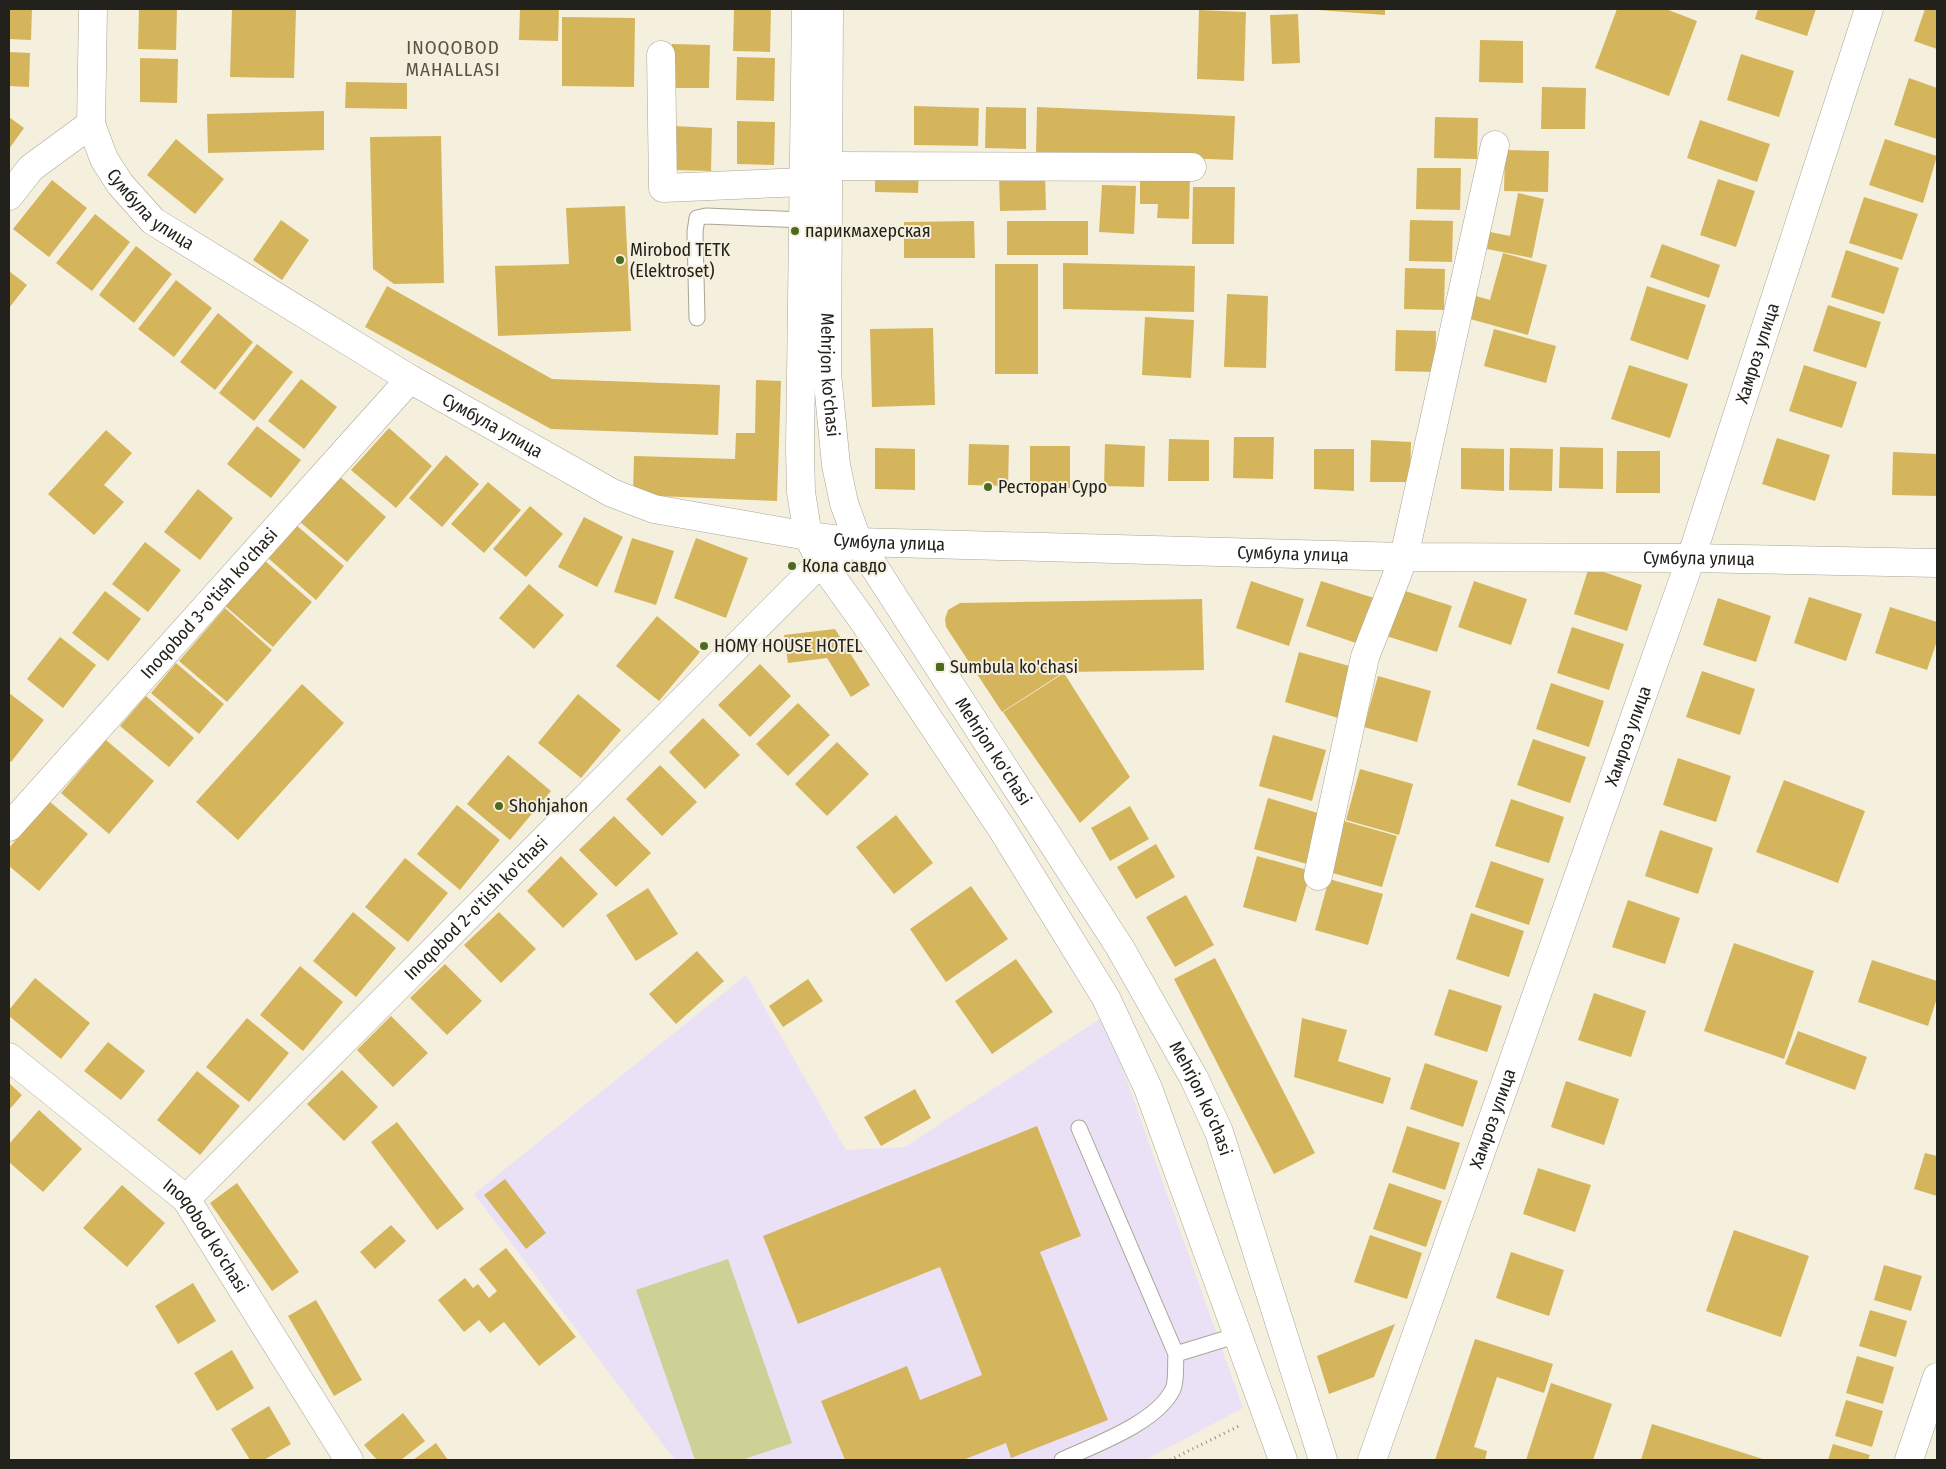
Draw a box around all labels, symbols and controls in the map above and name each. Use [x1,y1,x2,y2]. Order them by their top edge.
district label: INOQOBOD MAHALLASI [405,36,501,81]
street label: Сумбула улица [102,165,198,255]
place label: парикмахерская [805,220,931,242]
marker: парикмахерская [789,225,801,237]
place label: Mirobod TETK (Elektroset) [630,239,731,282]
marker: Mirobod TETK (Elektroset) [614,254,626,266]
street label: Хамроз улица [1731,300,1784,406]
street label: Mehrjon ko'chasi [816,313,844,438]
street label: Сумбула улица [438,388,547,463]
place label: Ресторан Суро [998,476,1107,498]
marker: Ресторан Суро [982,481,994,493]
street label: Inoqobod 3-o'tish ko'chasi [136,524,282,683]
street label: Сумбула улица [832,528,945,555]
street label: Сумбула улица [1237,541,1349,566]
street label: Сумбула улица [1643,547,1755,570]
place label: Кола савдо [802,555,887,577]
marker: Кола савдо [786,560,798,572]
place label: HOMY HOUSE HOTEL [714,635,862,657]
marker: HOMY HOUSE HOTEL [698,640,710,652]
place label: Sumbula ko'chasi [950,656,1078,678]
marker: Sumbula ko'chasi [934,661,946,673]
street label: Хамроз улица [1600,683,1656,789]
street label: Mehrjon ko'chasi [950,693,1036,810]
place label: Shohjahon [509,795,588,817]
marker: Shohjahon [493,800,505,812]
street label: Inoqobod 2-o'tish ko'chasi [400,831,553,985]
street label: Mehrjon ko'chasi [1164,1037,1237,1158]
street label: Хамроз улица [1465,1066,1521,1172]
street label: Inoqobod ko'chasi [159,1174,253,1297]

